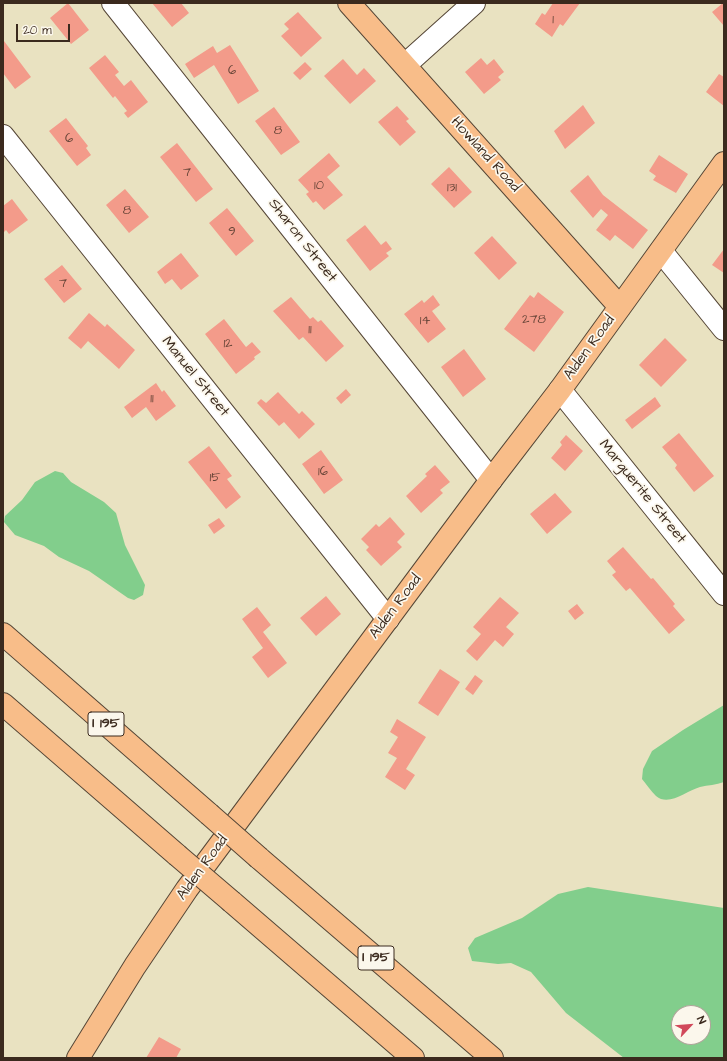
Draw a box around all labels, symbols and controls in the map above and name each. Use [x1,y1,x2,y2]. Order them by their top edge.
house number: 1 [552,12,554,28]
scale bar [18,16,72,42]
text: 20 m [23,22,52,39]
house number: 6 [228,63,236,79]
street label: Howland Road [446,114,524,196]
house number: 8 [274,123,282,139]
house number: 6 [65,131,73,147]
house number: 7 [183,165,191,181]
house number: 10 [314,178,324,194]
house number: 131 [447,180,457,196]
street label: Sharon Street [264,196,340,286]
house number: 8 [123,203,131,219]
house number: 9 [228,224,236,240]
house number: 7 [59,276,67,292]
house number: 278 [522,312,546,328]
street label: Alden Road [560,312,620,384]
house number: 14 [420,313,430,329]
house number: 11 [308,322,312,338]
street label: Manuel Street [157,333,233,421]
house number: 12 [223,336,233,352]
house number: 11 [150,391,154,407]
street label: Marguerite Street [594,436,690,548]
house number: 16 [318,464,328,480]
house number: 15 [210,470,220,486]
street label: Alden Road [366,571,426,643]
road number: I 195 [88,712,124,736]
street label: Alden Road [173,832,233,904]
road number: I 195 [358,946,394,970]
north arrow [671,1005,711,1045]
text: N [693,1014,710,1026]

